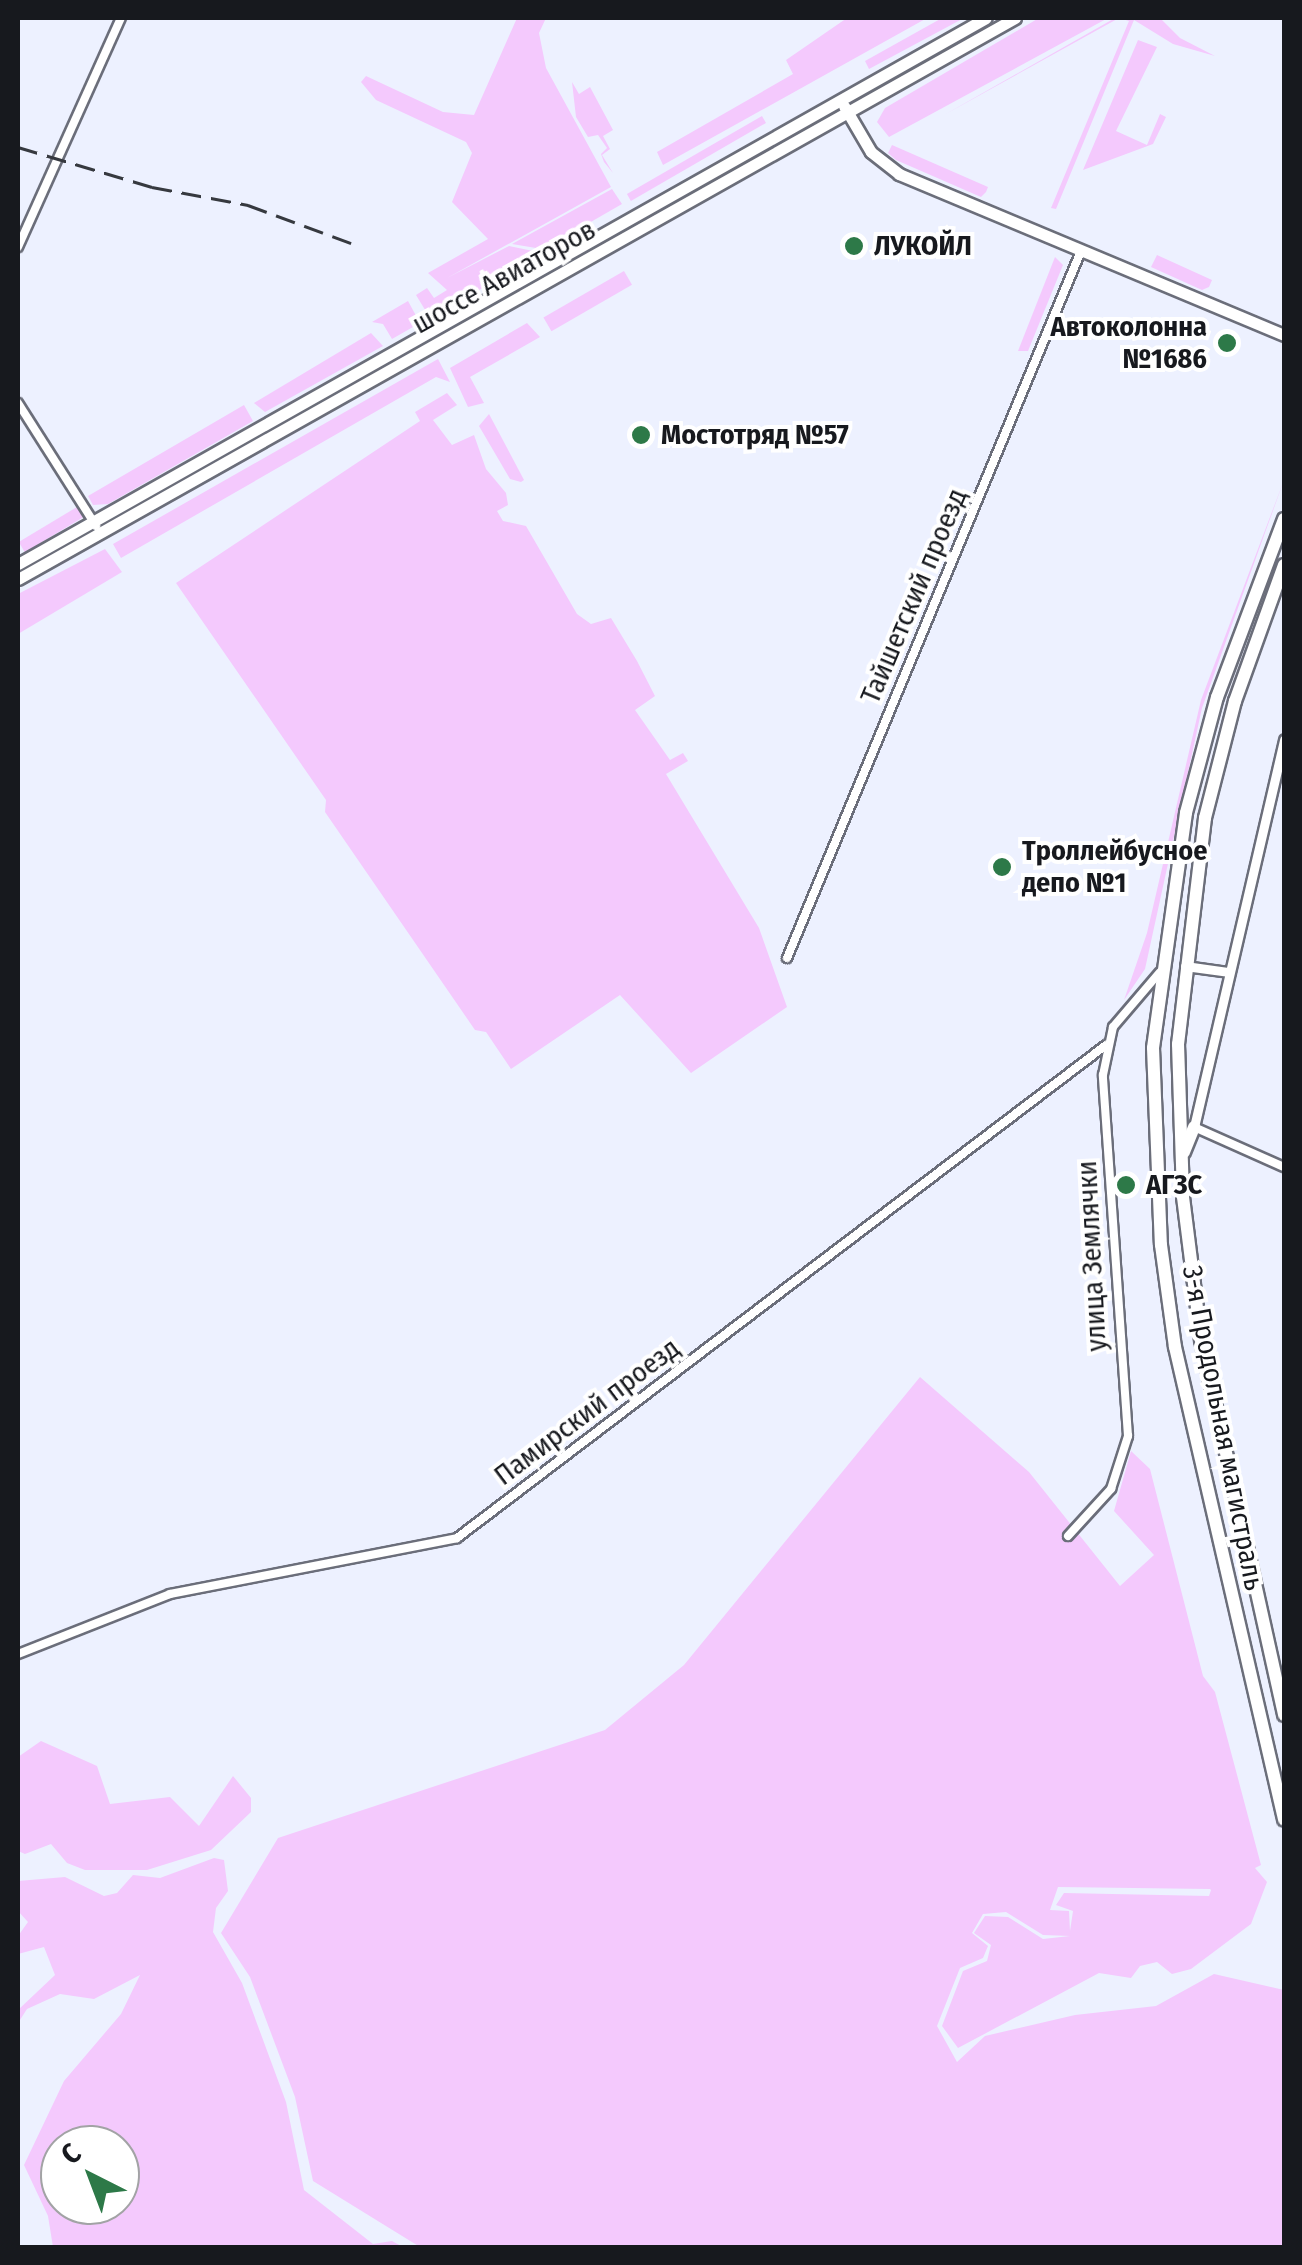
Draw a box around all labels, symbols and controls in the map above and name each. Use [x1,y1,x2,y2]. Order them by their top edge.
street label: шоссе Авиаторов [407,213,601,341]
place label: ЛУКОЙЛ [874,229,972,263]
marker: ЛУКОЙЛ [843,235,865,257]
place label: Автоколонна №1686 [1051,310,1207,376]
marker: Автоколонна №1686 [1216,332,1238,354]
place label: Мостотряд №57 [661,418,849,452]
marker: Мостотряд №57 [630,424,652,446]
street label: Тайшетский проезд [854,484,974,708]
place label: Троллейбусное депо №1 [1022,834,1207,900]
marker: Троллейбусное депо №1 [991,856,1013,878]
street label: улица Землячки [1070,1160,1114,1352]
place label: АГЗС [1146,1168,1202,1202]
marker: АГЗС [1115,1174,1137,1196]
street label: 3-я Продольная магистраль [1175,1263,1271,1593]
street label: Памирский проезд [488,1331,686,1493]
north arrow [40,2125,140,2225]
text: С [54,2137,87,2171]

